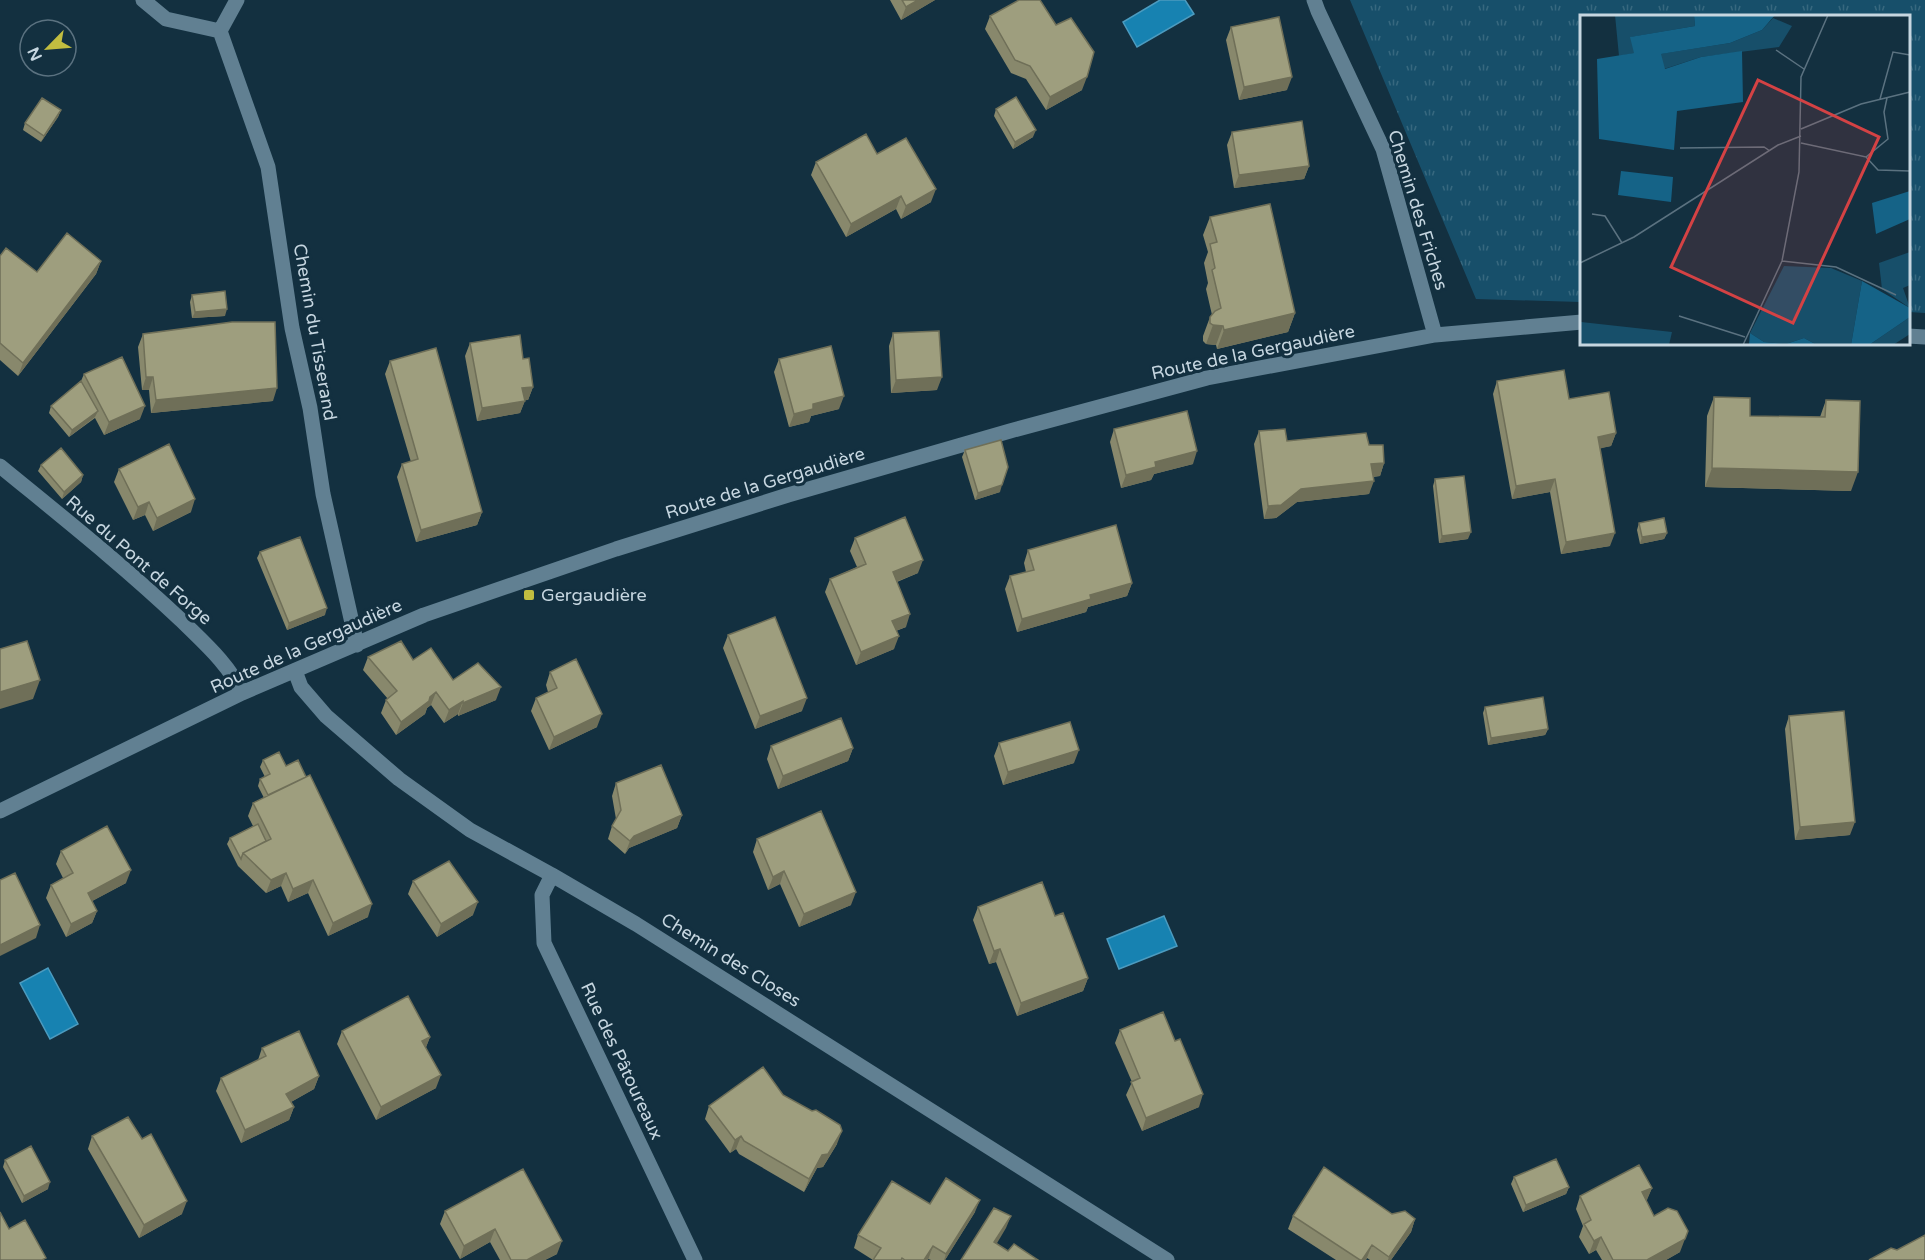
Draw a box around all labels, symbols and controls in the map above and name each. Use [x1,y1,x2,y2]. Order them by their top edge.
inset map [1580,15,1910,345]
north arrow [18,18,78,78]
text: N [24,44,47,64]
street label: Chemin des Friches [1383,127,1453,293]
street label: Chemin du Tisserand [289,242,341,422]
street label: Route de la Gergaudière [1149,320,1357,384]
street label: Route de la Gergaudière [663,442,867,524]
street label: Rue du Pont de Forge [61,491,217,629]
place label: Gergaudière [541,584,647,606]
marker: Gergaudière [522,588,536,602]
street label: Route de la Gergaudière [207,594,405,698]
street label: Chemin des Closes [657,908,805,1012]
street label: Rue des Pâtoureaux [576,979,668,1143]

